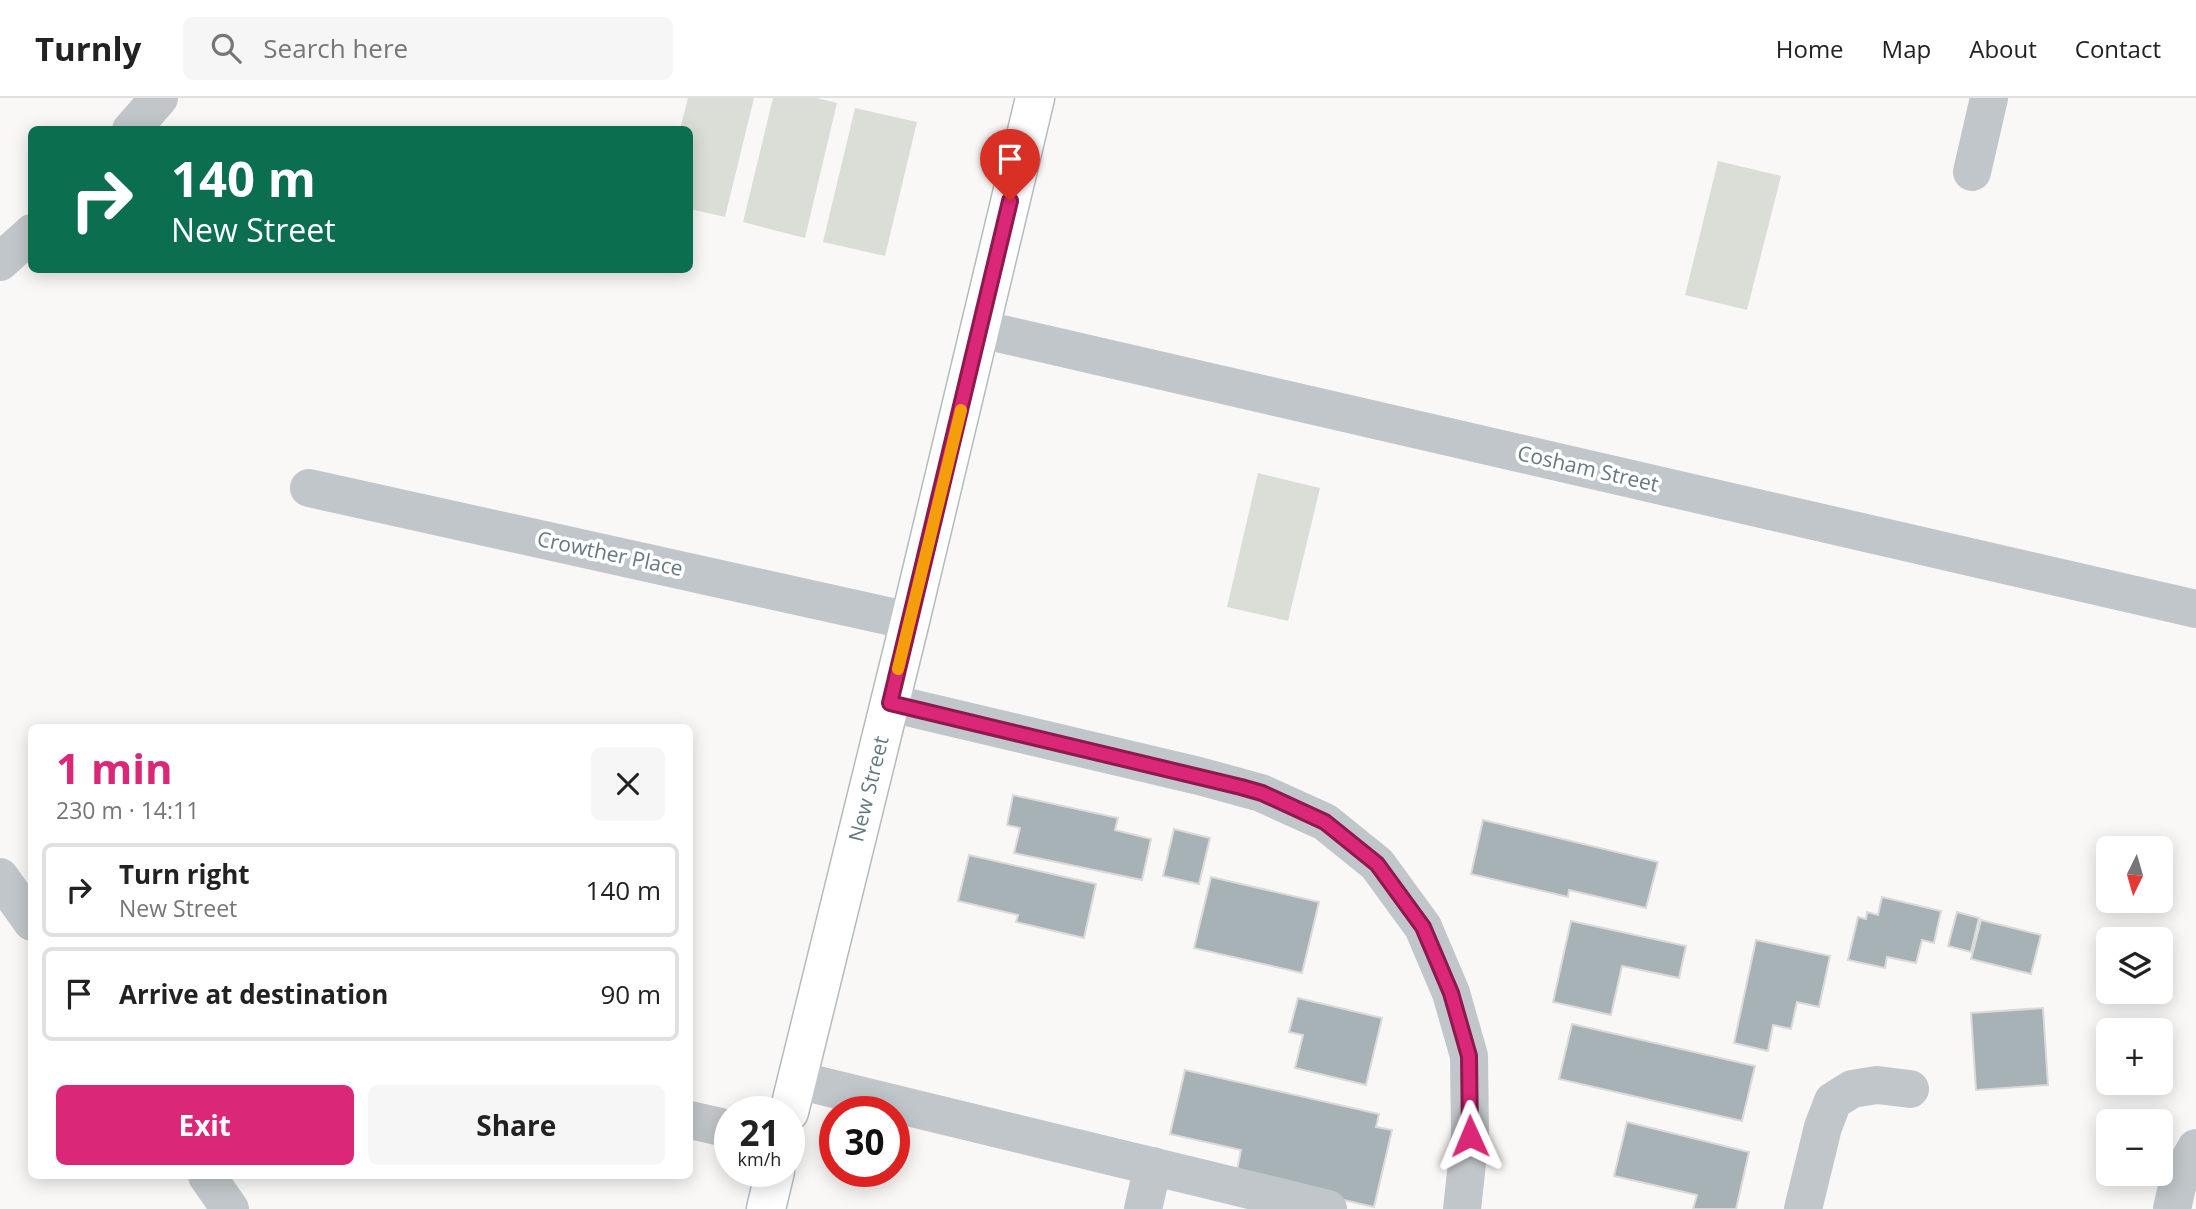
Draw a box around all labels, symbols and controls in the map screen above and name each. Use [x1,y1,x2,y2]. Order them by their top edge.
search box [183,17,673,80]
text: Turnly [35,26,141,71]
icon: search [207,29,245,67]
text: Search here [263,30,408,66]
text: Home [1776,32,1844,65]
text: Map [1882,32,1931,65]
text: About [1969,32,2037,65]
text: Contact [2075,32,2161,65]
pin [980,129,1040,201]
icon: arrive [991,140,1029,178]
text: 140 m [171,145,316,211]
icon: right [56,154,147,245]
text: New Street [171,208,336,251]
street label: Cosham Street [1515,438,1662,498]
street label: Crowther Place [535,524,686,582]
street label: New Street [841,733,895,845]
text: 1 min [56,739,173,796]
button: close [591,747,665,821]
text: 230 m · 14:11 [56,794,199,826]
north arrow [2096,836,2174,914]
map controls [2096,836,2173,1186]
text: Turn right [119,856,250,892]
icon: right [60,871,98,909]
text: 140 m [586,872,661,908]
text: New Street [119,892,237,924]
button: layers [2096,927,2173,1004]
icon: arrive [60,975,98,1013]
text: Arrive at destination [119,976,388,1012]
text: 90 m [600,976,661,1012]
button: + [2096,1018,2173,1095]
button: Exit [56,1085,354,1165]
button: Share [368,1085,665,1165]
speed limit sign: 30 [819,1096,910,1187]
position arrow [1433,1099,1507,1173]
text: 21 [739,1109,780,1156]
button: − [2096,1109,2173,1186]
text: km/h [738,1147,781,1171]

